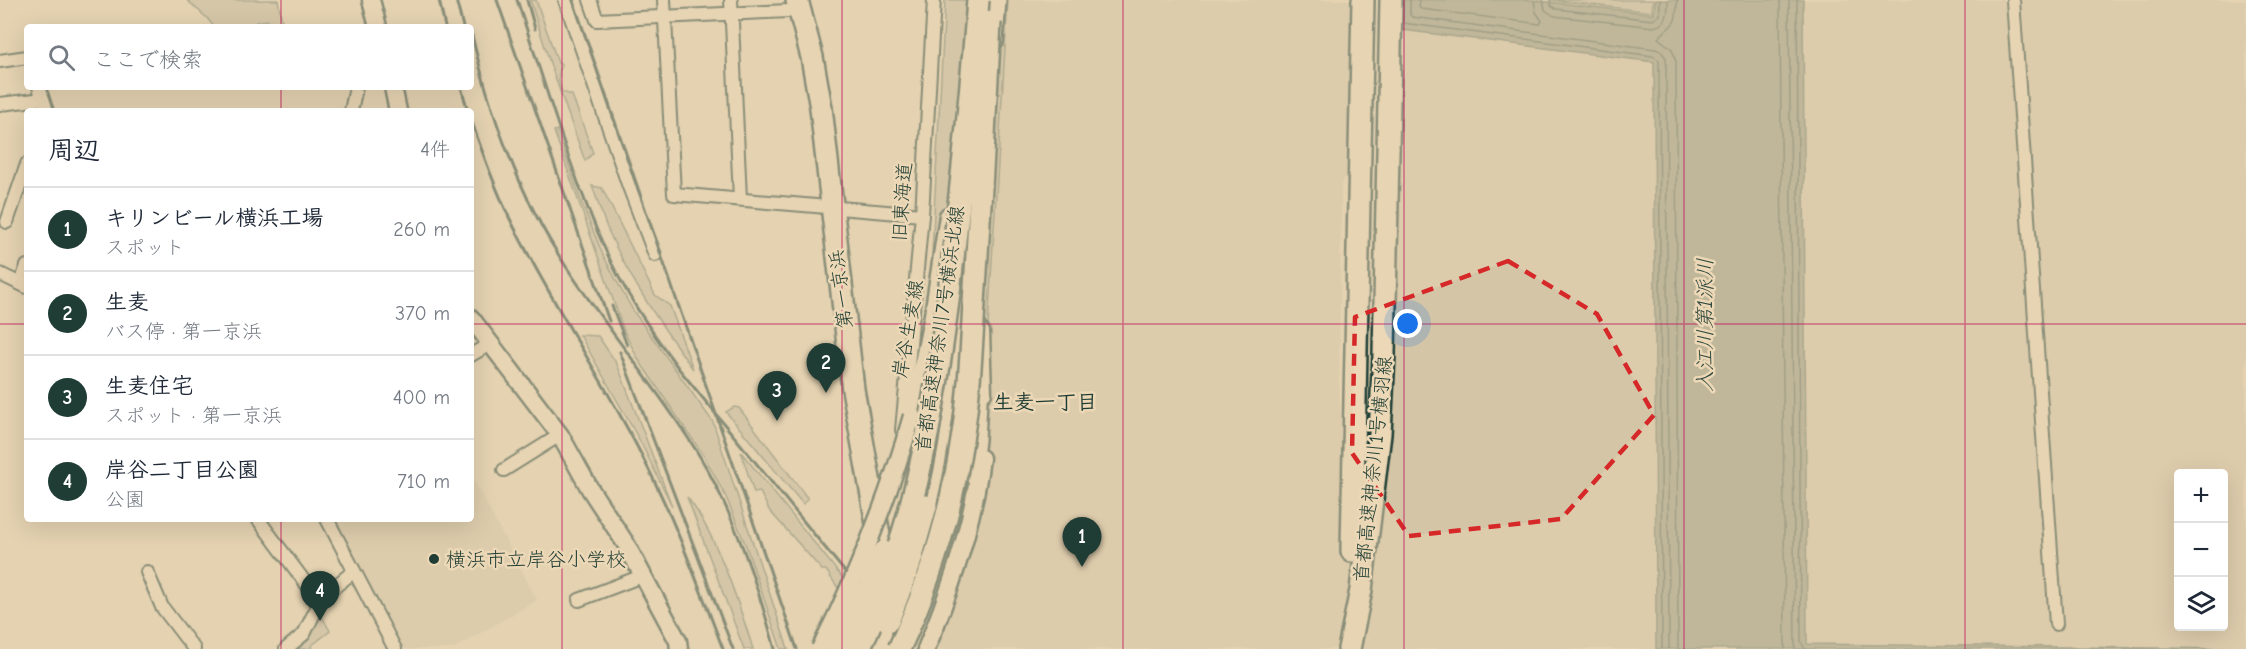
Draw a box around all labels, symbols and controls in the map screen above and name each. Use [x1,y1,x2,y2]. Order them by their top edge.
search box [24,24,474,90]
icon: search [45,41,78,74]
text: ここで検索 [93,47,203,73]
text: 周辺 [48,136,100,166]
text: 4件 [420,138,450,161]
street label: 旧東海道 [888,161,916,243]
street label: 首都高速神奈川7号横浜北線 [911,204,969,454]
text: キリンビール横浜工場 [105,205,323,231]
text: 1 [64,218,71,241]
text: 260 m [393,218,450,241]
text: スポット [105,236,185,259]
street label: 第一京浜 [825,248,857,330]
water label: 入江川第1派川 [1693,258,1717,392]
street label: 岸谷生麦線 [888,278,928,380]
text: 生麦 [105,289,149,315]
text: 2 [63,302,72,325]
text: 370 m [395,302,450,325]
your location [1393,309,1422,338]
text: バス停 · 第一京浜 [105,320,262,343]
pin: 2 [806,344,846,393]
street label: 首都高速神奈川1号横羽線 [1350,354,1396,584]
pin: 3 [758,372,796,421]
text: 生麦住宅 [105,373,193,399]
text: 3 [63,386,72,409]
text: 400 m [393,386,450,409]
district label: 生麦一丁目 [993,390,1098,414]
text: スポット · 第一京浜 [105,404,282,427]
text: 岸谷二丁目公園 [105,457,259,483]
map controls [2174,469,2228,631]
button: + [2174,469,2228,523]
text: 4 [63,470,72,493]
text: 710 m [397,470,450,493]
text: 公園 [105,488,145,511]
pin: 1 [1062,518,1102,567]
button: − [2174,523,2228,577]
place label: 横浜市立岸谷小学校 [446,548,626,571]
marker: 横浜市立岸谷小学校 [427,552,441,566]
pin: 4 [300,572,340,621]
button: layers [2174,577,2228,631]

